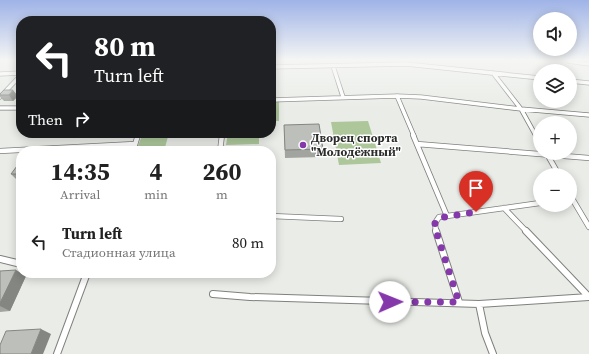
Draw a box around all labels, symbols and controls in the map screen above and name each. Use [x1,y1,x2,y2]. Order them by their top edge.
map controls [533,12,577,212]
button: sound [533,12,577,56]
text: 80 m [94,27,156,65]
icon: left [28,32,80,84]
text: Turn left [94,63,164,88]
button: layers [533,64,577,108]
icon: right [71,108,93,130]
text: Then [28,109,63,130]
button: + [533,116,577,160]
place label: Дворец спорта "Молодёжный" [311,130,401,160]
marker: Дворец спорта "Молодёжный" [298,140,308,150]
text: 14:35 [51,155,110,188]
text: 4 [150,155,163,188]
text: 260 [202,155,241,188]
button: − [533,168,577,212]
pin [459,171,493,212]
icon: arrive [465,177,487,199]
text: Arrival [60,186,100,203]
text: min [144,186,168,203]
text: m [216,186,228,203]
text: Turn left [62,223,122,244]
icon: left [28,231,50,253]
text: 80 m [232,232,264,253]
text: Стадионная улица [62,244,176,261]
position arrow [369,281,411,323]

